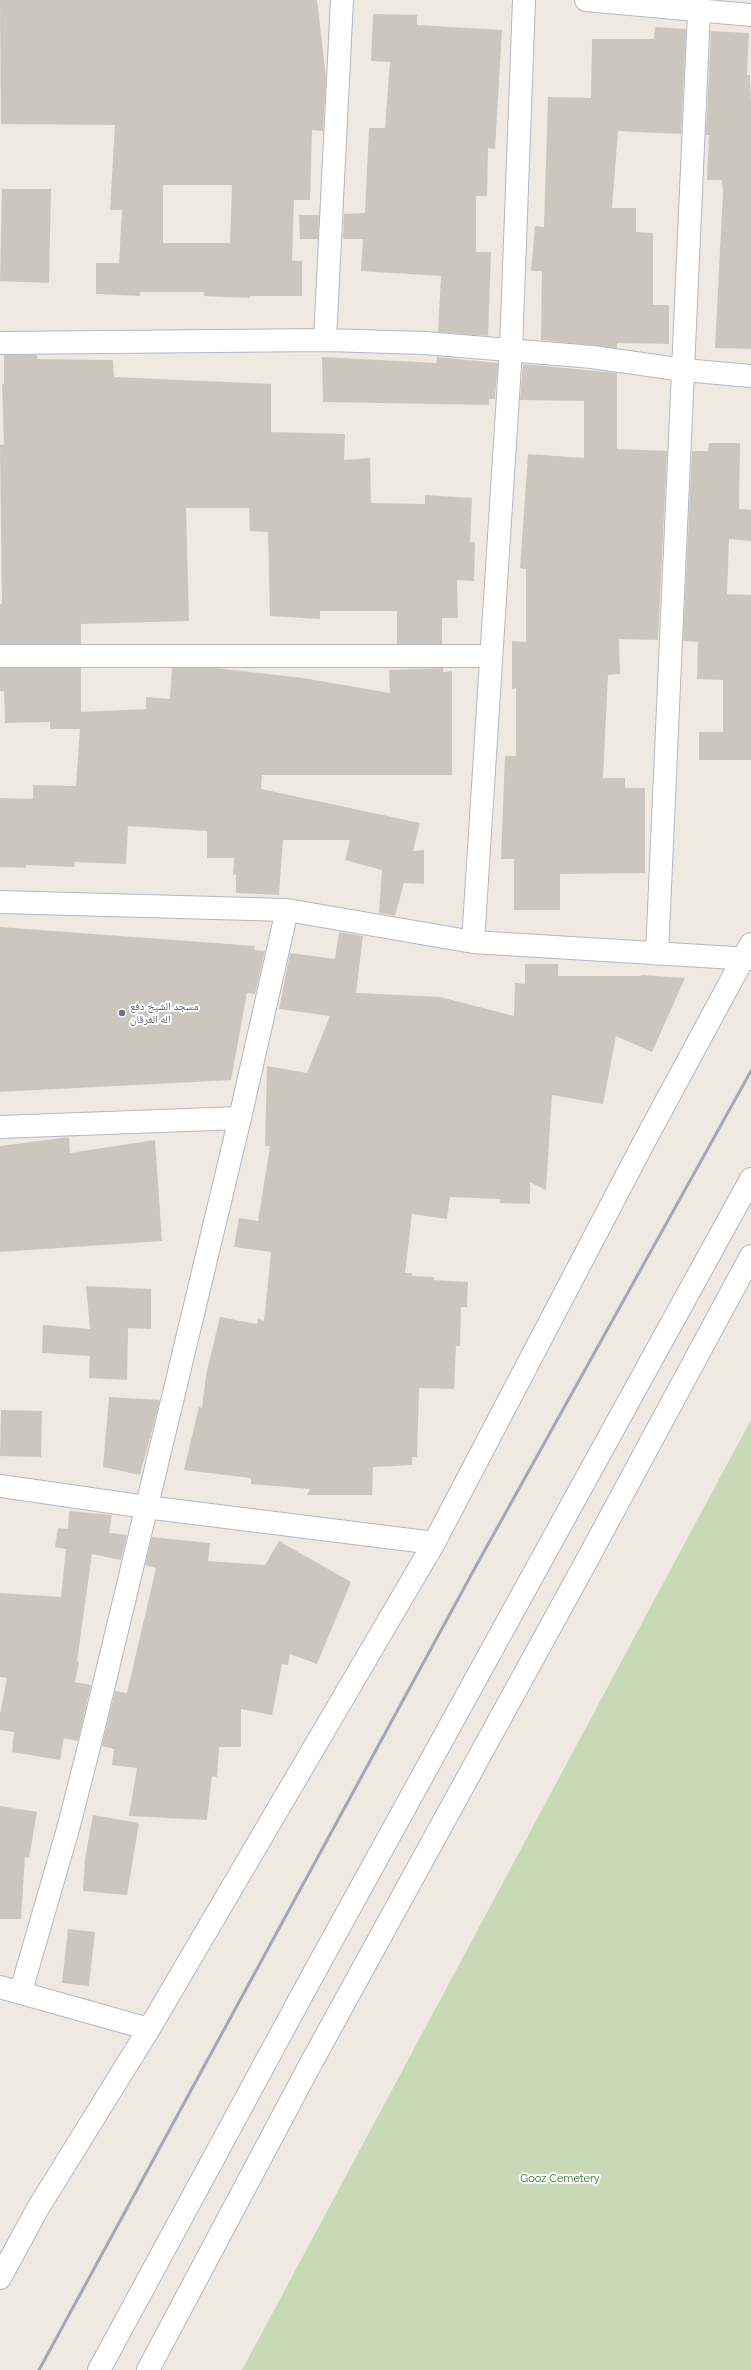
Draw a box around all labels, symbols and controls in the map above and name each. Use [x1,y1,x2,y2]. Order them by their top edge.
place label: مسجد الشيخ دفع اله الغرقان [130,1000,198,1026]
marker: مسجد الشيخ دفع اله الغرقان [117,1008,127,1018]
park label: Gooz Cemetery [520,2172,600,2186]

